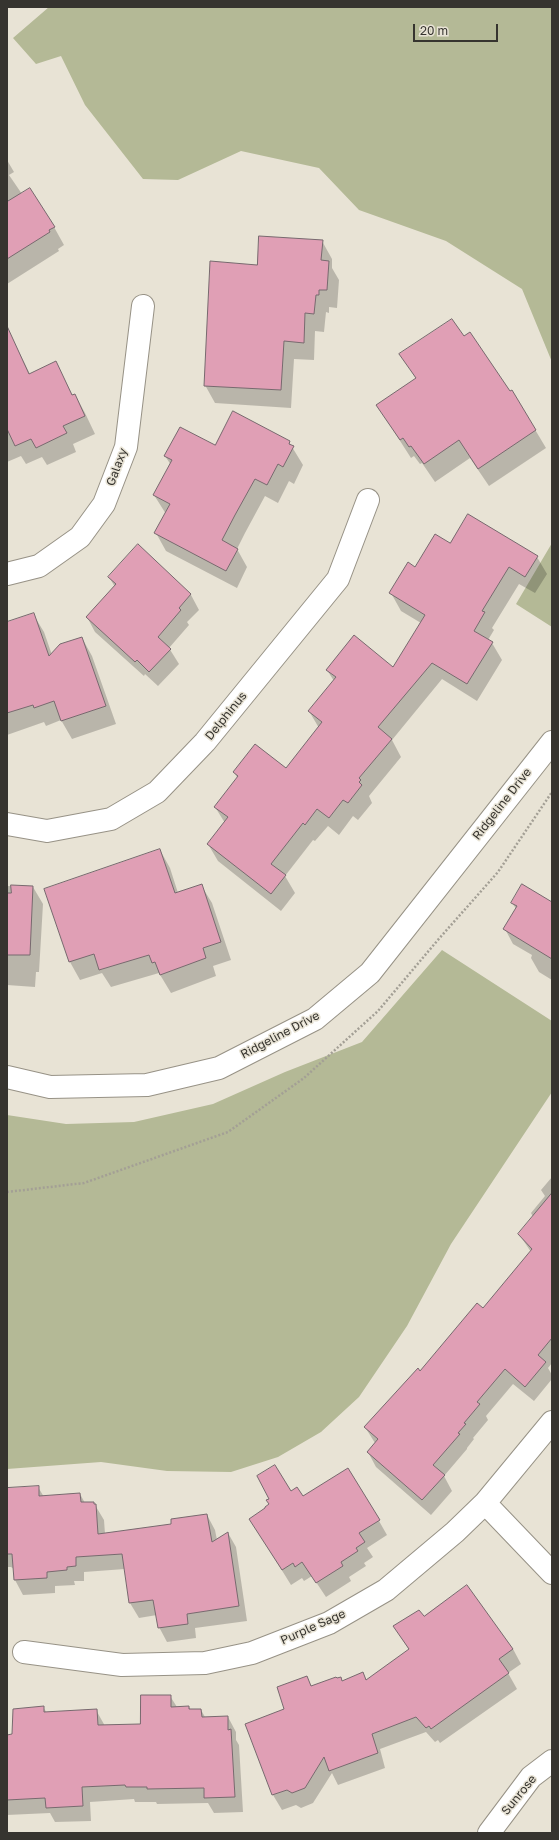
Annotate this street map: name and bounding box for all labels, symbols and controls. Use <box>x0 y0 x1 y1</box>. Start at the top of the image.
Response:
scale bar <box>415 16 500 42</box>
text: 20 m <box>420 23 448 38</box>
street label: Galaxy <box>104 446 130 488</box>
street label: Delphinus <box>202 689 250 743</box>
street label: Ridgeline Drive <box>469 765 535 843</box>
street label: Ridgeline Drive <box>238 1008 322 1062</box>
street label: Purple Sage <box>278 1606 348 1648</box>
street label: Sunrose <box>498 1772 540 1818</box>

